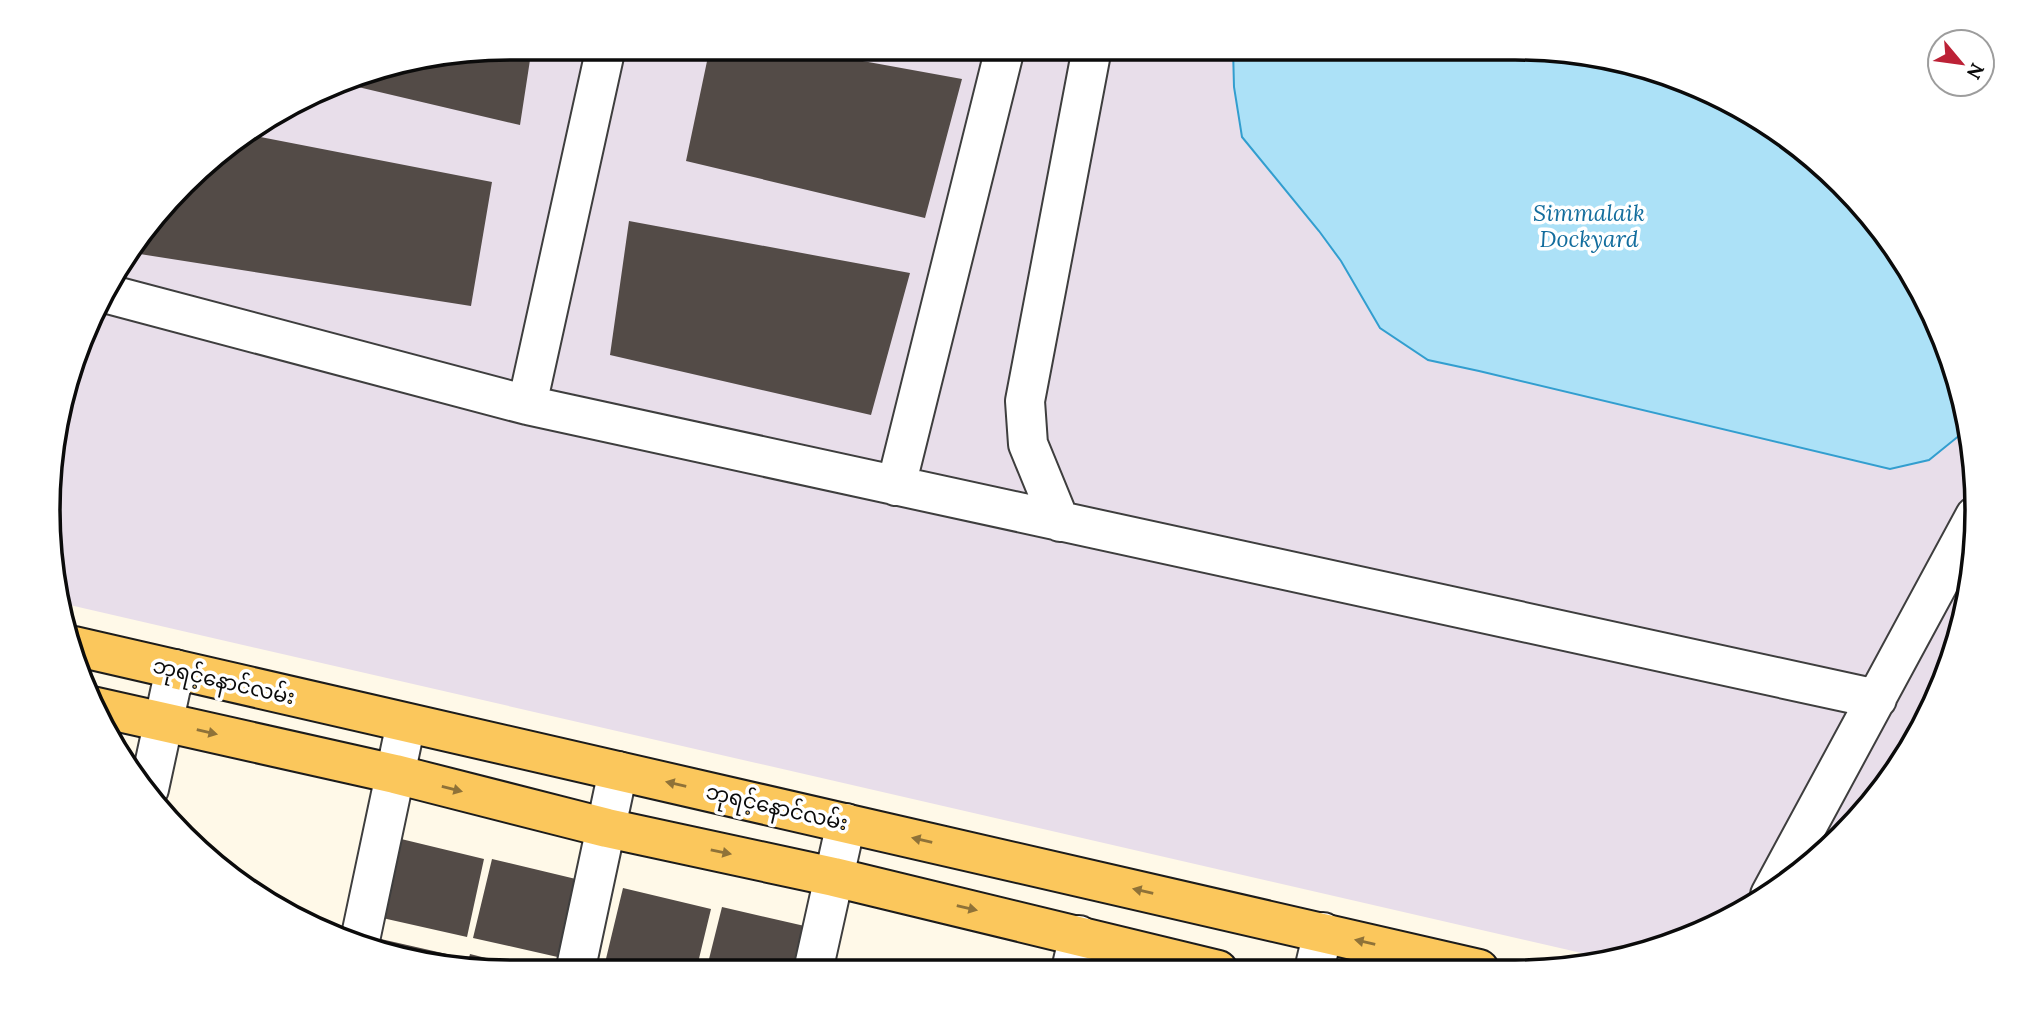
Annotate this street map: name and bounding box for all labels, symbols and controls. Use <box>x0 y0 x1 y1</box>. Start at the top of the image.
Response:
north arrow <box>1926 28 1996 98</box>
text: N <box>1962 59 1990 84</box>
water label: Simmalaik Dockyard <box>1533 198 1645 253</box>
street label: ဘုရင့်နောင်လမ်း <box>149 650 298 714</box>
one-way arrow <box>196 726 218 737</box>
street label: ဘုရင့်နောင်လမ်း <box>702 776 851 840</box>
one-way arrow <box>665 779 687 790</box>
one-way arrow <box>441 784 463 795</box>
one-way arrow <box>911 835 933 846</box>
one-way arrow <box>710 847 732 858</box>
one-way arrow <box>1132 885 1154 896</box>
one-way arrow <box>956 903 978 914</box>
one-way arrow <box>1354 936 1376 947</box>

